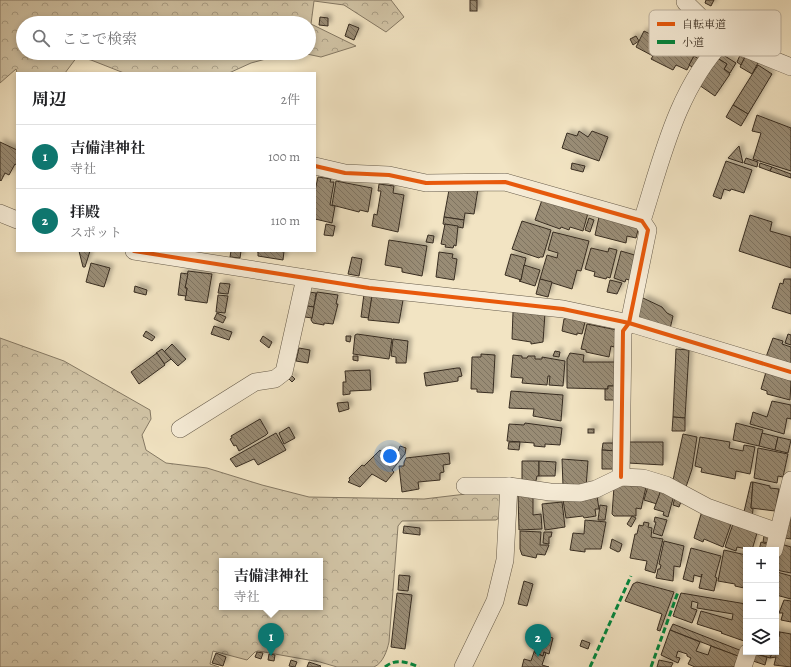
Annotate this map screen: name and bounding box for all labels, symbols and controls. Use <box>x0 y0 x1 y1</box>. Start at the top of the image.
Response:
legend <box>649 10 781 56</box>
search box <box>16 16 316 60</box>
text: 自転車道 <box>682 17 726 32</box>
icon: search <box>30 27 52 49</box>
text: ここで検索 <box>62 29 137 49</box>
text: 小道 <box>682 35 704 50</box>
text: 周辺 <box>32 88 66 111</box>
text: 2件 <box>281 91 300 108</box>
text: 吉備津神社 <box>70 138 145 158</box>
text: 1 <box>43 148 47 165</box>
text: 100 m <box>268 148 300 165</box>
text: 寺社 <box>70 160 96 177</box>
text: 拝殿 <box>70 202 100 222</box>
text: 2 <box>42 212 48 229</box>
text: 110 m <box>271 212 300 229</box>
text: スポット <box>70 224 122 241</box>
your location <box>380 446 400 466</box>
map controls <box>743 547 779 655</box>
button: + <box>743 547 779 583</box>
popup <box>219 558 323 610</box>
text: 吉備津神社 <box>233 566 309 586</box>
button: − <box>743 583 779 619</box>
text: 寺社 <box>233 588 260 605</box>
button: layers <box>743 619 779 655</box>
pin: 1 <box>258 623 284 656</box>
pin: 2 <box>525 624 551 657</box>

